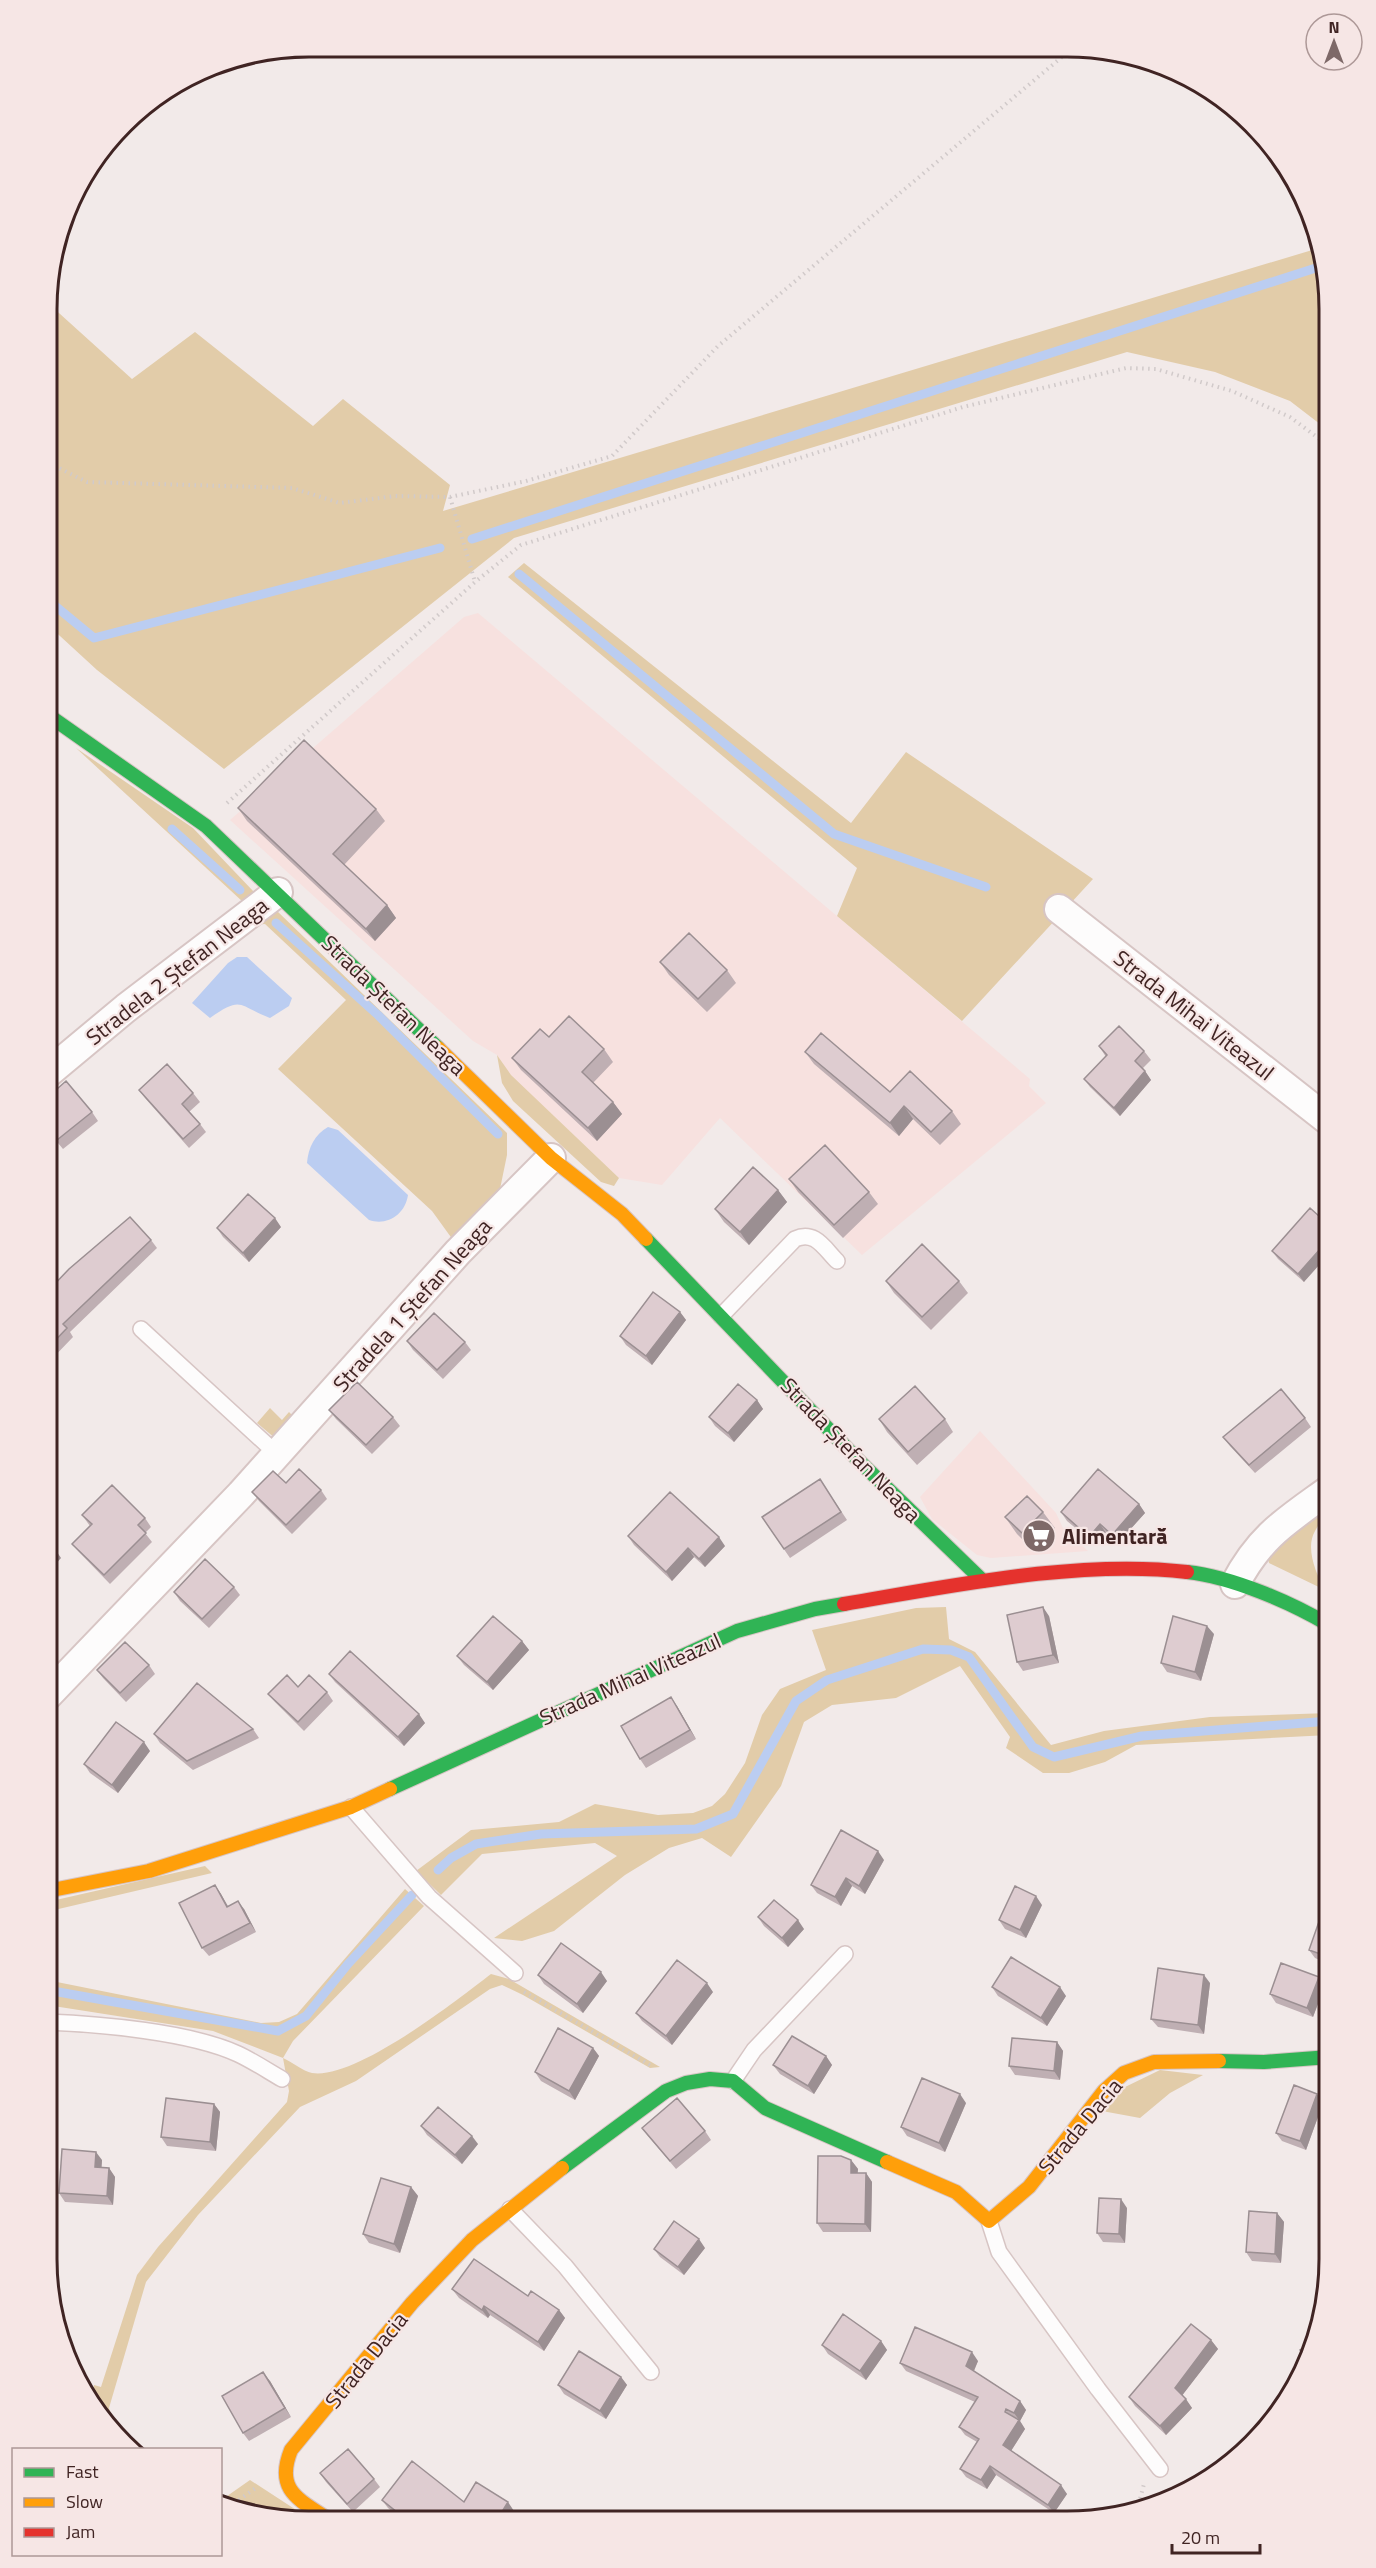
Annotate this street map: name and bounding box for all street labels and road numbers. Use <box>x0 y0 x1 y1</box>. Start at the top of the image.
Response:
street label: Stradela 2 Ștefan Neaga <box>78 889 276 1053</box>
street label: Strada Ștefan Neaga <box>314 927 474 1083</box>
street label: Strada Mihai Viteazul <box>1106 941 1282 1089</box>
street label: Stradela 1 Ștefan Neaga <box>325 1211 499 1399</box>
street label: Strada Ștefan Neaga <box>773 1370 929 1530</box>
street label: Strada Mihai Viteazul <box>534 1624 726 1734</box>
street label: Strada Dacia <box>1030 2071 1130 2181</box>
street label: Strada Dacia <box>316 2304 416 2416</box>

